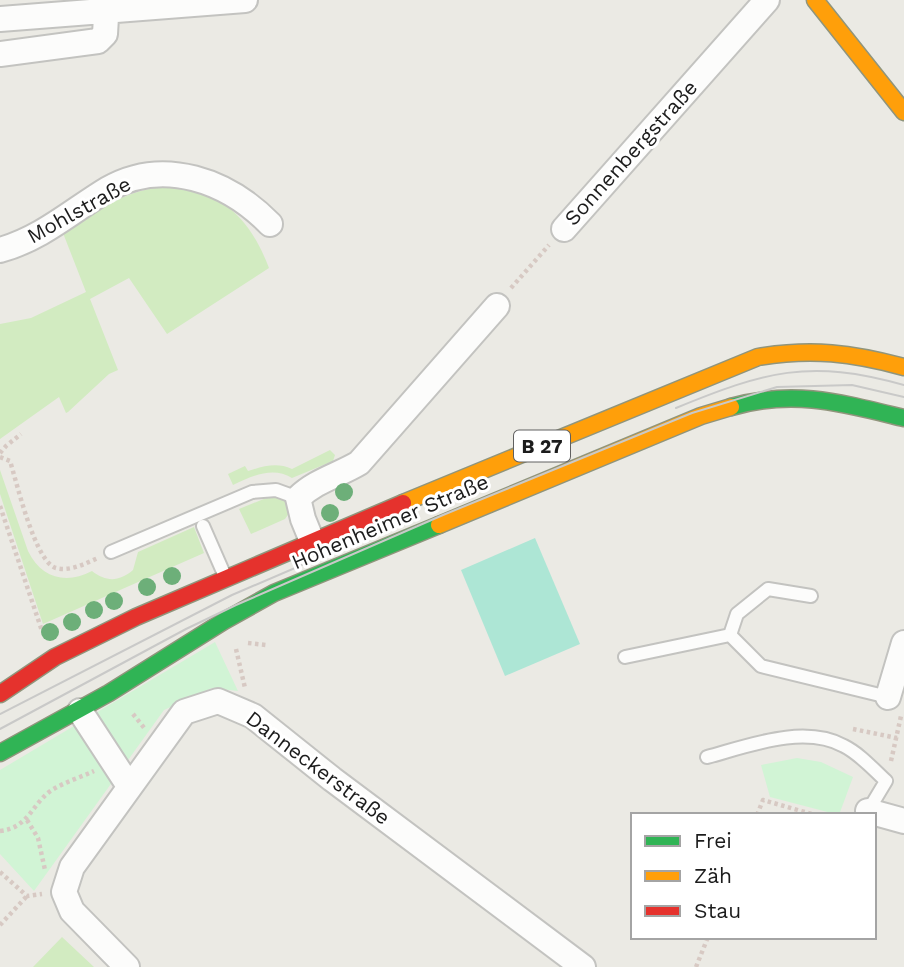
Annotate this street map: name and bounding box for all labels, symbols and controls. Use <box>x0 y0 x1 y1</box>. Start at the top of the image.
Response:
street label: Sonnenbergstraße <box>559 75 702 230</box>
street label: Mohlstraße <box>22 171 135 248</box>
road number: B 27 <box>514 430 570 462</box>
street label: Hohenheimer Straße <box>288 469 492 574</box>
street label: Danneckerstraße <box>241 705 395 830</box>
legend <box>631 813 876 939</box>
text: Frei <box>694 828 732 853</box>
text: Zäh <box>694 863 732 888</box>
text: Stau <box>694 898 741 923</box>

